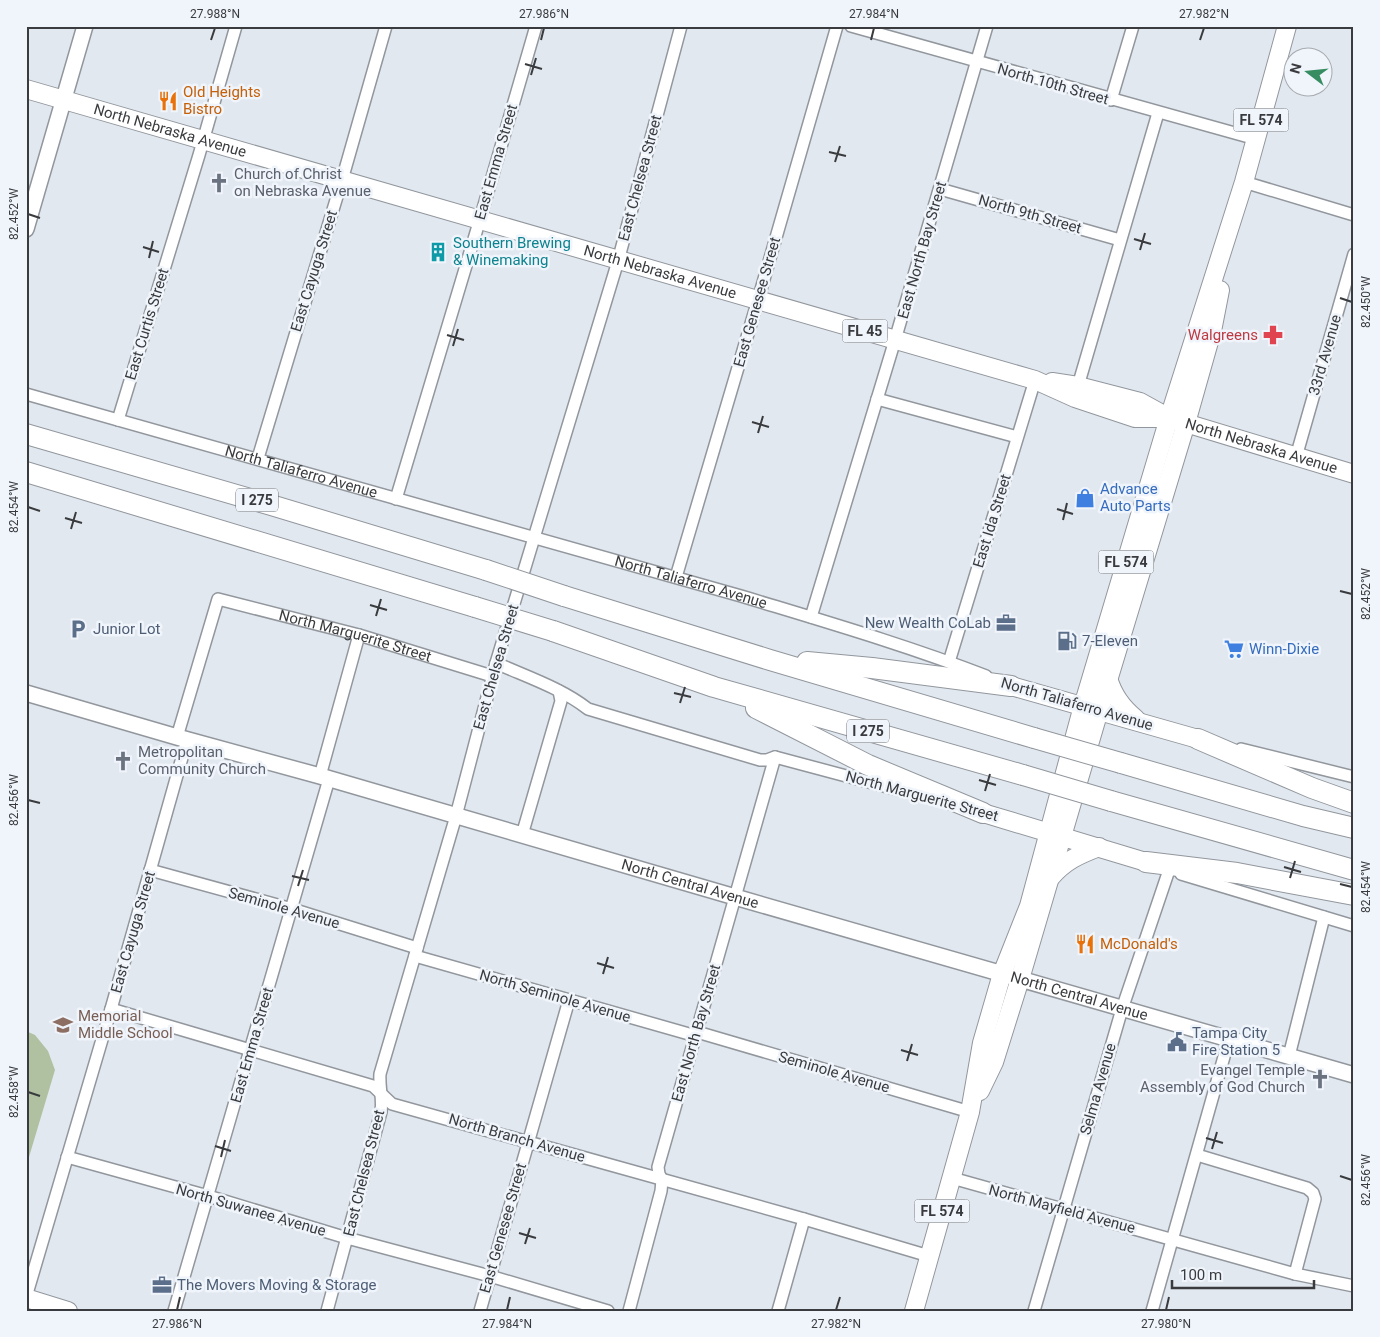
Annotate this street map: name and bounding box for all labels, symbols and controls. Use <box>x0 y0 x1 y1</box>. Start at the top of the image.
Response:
text: 27.988°N <box>190 7 240 21</box>
text: 27.986°N <box>519 7 569 21</box>
text: 27.984°N <box>849 7 899 21</box>
text: 27.982°N <box>1179 7 1229 21</box>
north arrow <box>1282 48 1332 98</box>
street label: North 10th Street <box>995 60 1111 109</box>
text: N <box>1286 61 1305 75</box>
place label: Old Heights Bistro <box>183 83 261 118</box>
restaurant icon: Old Heights Bistro <box>157 90 179 112</box>
street label: North Nebraska Avenue <box>92 100 249 161</box>
street label: East Emma Street <box>471 102 521 222</box>
road number: FL 574 <box>1234 108 1288 132</box>
street label: East Chelsea Street <box>615 113 666 243</box>
place label: Church of Christ on Nebraska Avenue <box>234 165 371 200</box>
church icon: Church of Christ on Nebraska Avenue <box>208 172 230 194</box>
street label: East North Bay Street <box>894 179 950 321</box>
text: 82.452°W <box>7 188 21 240</box>
street label: North 9th Street <box>976 191 1084 237</box>
street label: East Cayuga Street <box>287 208 341 334</box>
place label: Southern Brewing & Winemaking <box>453 234 571 269</box>
street label: East Genesee Street <box>730 235 784 369</box>
building icon: Southern Brewing & Winemaking <box>427 241 449 263</box>
street label: North Nebraska Avenue <box>582 241 739 302</box>
street label: East Curtis Street <box>121 266 173 382</box>
text: 82.450°W <box>1359 276 1373 328</box>
street label: 33rd Avenue <box>1305 313 1345 397</box>
road number: FL 45 <box>842 320 888 342</box>
pharmacy icon: Walgreens <box>1262 324 1284 346</box>
place label: Walgreens <box>1188 326 1258 344</box>
street label: North Nebraska Avenue <box>1183 414 1340 477</box>
street label: North Taliaferro Avenue <box>223 442 380 502</box>
street label: East Ida Street <box>969 472 1015 570</box>
place label: Advance Auto Parts <box>1100 480 1171 515</box>
text: 82.454°W <box>7 481 21 533</box>
shop icon: Advance Auto Parts <box>1074 487 1096 509</box>
road number: I 275 <box>236 488 278 512</box>
road number: FL 574 <box>1098 550 1154 574</box>
street label: North Taliaferro Avenue <box>613 552 769 612</box>
text: 82.452°W <box>1359 568 1373 620</box>
street label: East Chelsea Street <box>469 602 523 732</box>
street label: North Marguerite Street <box>277 606 434 666</box>
office icon: New Wealth CoLab <box>995 612 1017 634</box>
place label: New Wealth CoLab <box>865 614 991 632</box>
parking icon: Junior Lot <box>67 618 89 640</box>
place label: Junior Lot <box>93 620 160 638</box>
fuel station icon: 7-Eleven <box>1056 630 1078 652</box>
place label: 7-Eleven <box>1082 632 1138 650</box>
supermarket icon: Winn-Dixie <box>1223 638 1245 660</box>
place label: Winn-Dixie <box>1249 640 1319 658</box>
street label: North Taliaferro Avenue <box>999 674 1155 734</box>
road number: I 275 <box>847 719 889 742</box>
place label: Metropolitan Community Church <box>138 743 266 778</box>
church icon: Metropolitan Community Church <box>112 750 134 772</box>
street label: North Marguerite Street <box>844 767 1000 825</box>
text: 82.456°W <box>7 774 21 826</box>
street label: North Central Avenue <box>619 855 761 912</box>
text: 82.454°W <box>1359 861 1373 913</box>
street label: East Cayuga Street <box>107 869 159 995</box>
street label: Seminole Avenue <box>226 884 342 932</box>
restaurant icon: McDonald's <box>1074 933 1096 955</box>
place label: McDonald's <box>1100 935 1178 953</box>
street label: East North Bay Street <box>668 962 724 1104</box>
street label: North Seminole Avenue <box>477 966 633 1026</box>
street label: North Central Avenue <box>1009 968 1150 1024</box>
street label: East Emma Street <box>227 985 277 1105</box>
place label: Memorial Middle School <box>78 1007 173 1042</box>
school or university icon: Memorial Middle School <box>52 1014 74 1036</box>
place label: Tampa City Fire Station 5 <box>1192 1024 1280 1059</box>
public building icon: Tampa City Fire Station 5 <box>1166 1031 1188 1053</box>
street label: Selma Avenue <box>1076 1041 1120 1137</box>
street label: Seminole Avenue <box>776 1048 892 1096</box>
place label: Evangel Temple Assembly of God Church <box>1140 1061 1305 1096</box>
text: 82.458°W <box>7 1066 21 1118</box>
church icon: Evangel Temple Assembly of God Church <box>1309 1068 1331 1090</box>
street label: East Chelsea Street <box>340 1108 388 1238</box>
street label: North Branch Avenue <box>447 1110 587 1166</box>
text: 82.456°W <box>1359 1154 1373 1206</box>
street label: East Genesee Street <box>476 1161 530 1295</box>
street label: North Suwanee Avenue <box>174 1180 328 1240</box>
street label: North Mayfield Avenue <box>987 1181 1137 1237</box>
road number: FL 574 <box>914 1200 970 1222</box>
scale bar <box>1172 1257 1315 1289</box>
text: 100 m <box>1180 1266 1222 1284</box>
office icon: The Movers Moving & Storage <box>151 1274 173 1296</box>
place label: The Movers Moving & Storage <box>177 1276 377 1294</box>
text: 27.986°N <box>152 1317 202 1331</box>
text: 27.984°N <box>482 1317 532 1331</box>
text: 27.982°N <box>811 1317 861 1331</box>
text: 27.980°N <box>1141 1317 1191 1331</box>

